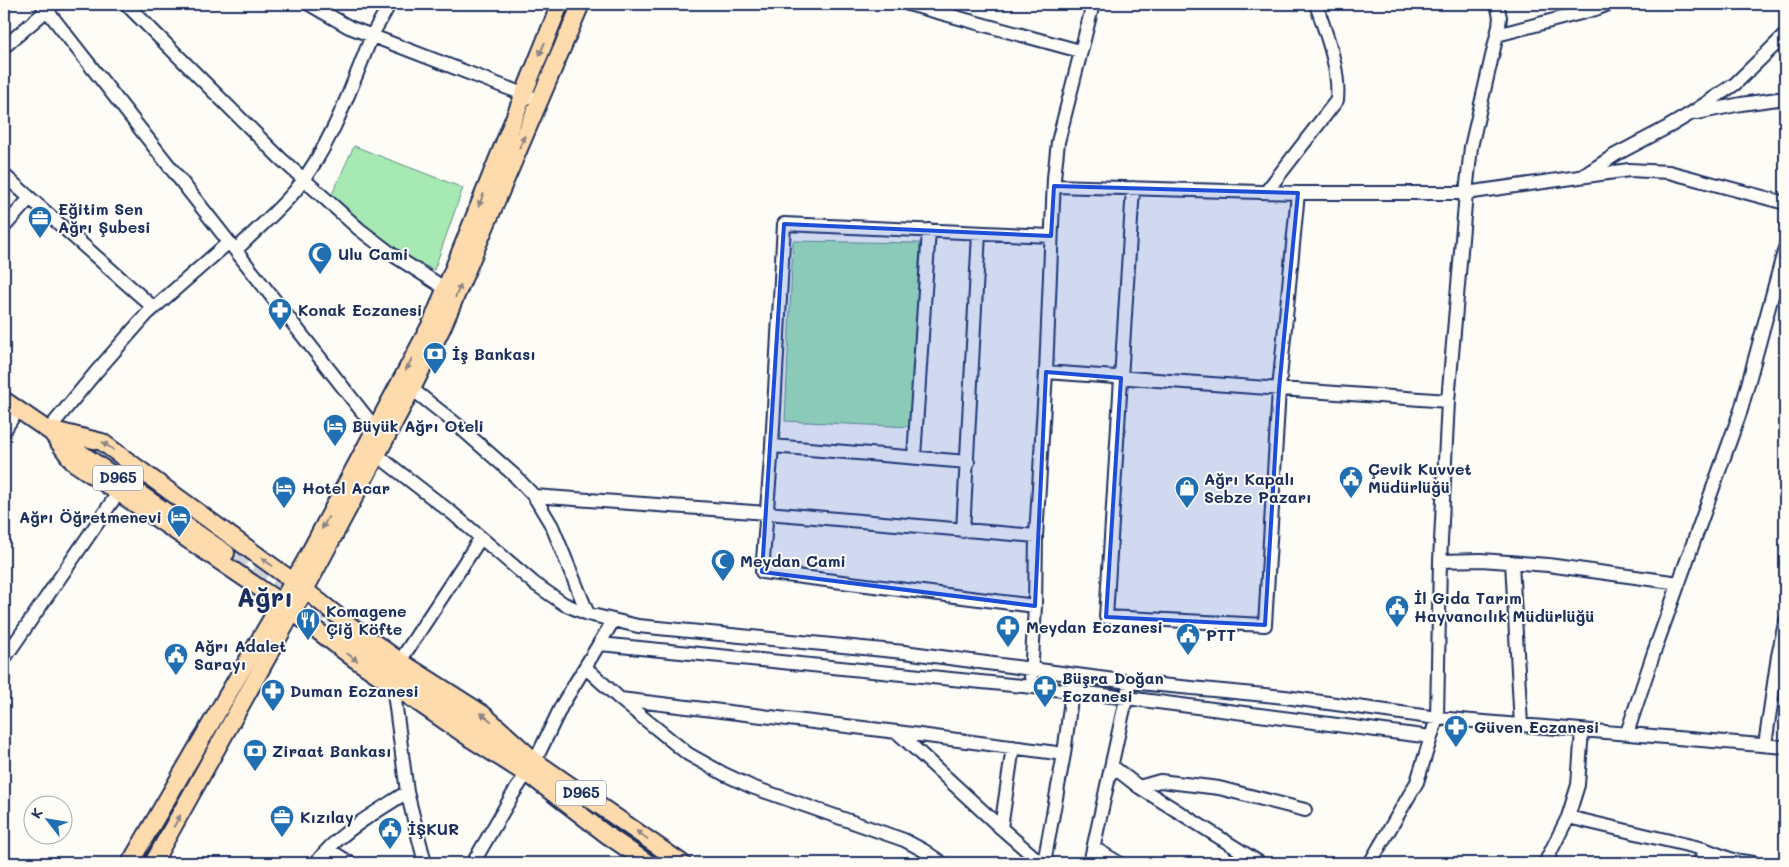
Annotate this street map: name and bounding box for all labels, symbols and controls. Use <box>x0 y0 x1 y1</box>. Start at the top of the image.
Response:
one-way arrow <box>538 42 546 57</box>
one-way arrow <box>519 135 527 149</box>
one-way arrow <box>477 193 485 207</box>
place label: Eğitim Sen Ağrı Şubesi <box>58 198 151 237</box>
office icon: Eğitim Sen Ağrı Şubesi <box>27 205 53 239</box>
mosque icon: Ulu Cami <box>307 241 333 275</box>
place label: Ulu Cami <box>338 243 408 264</box>
one-way arrow <box>454 284 462 298</box>
pharmacy icon: Konak Eczanesi <box>267 297 293 331</box>
place label: Konak Eczanesi <box>298 299 423 320</box>
bank icon: İş Bankası <box>422 341 448 375</box>
place label: İş Bankası <box>452 343 536 365</box>
one-way arrow <box>405 357 413 372</box>
hotel icon: Büyük Ağrı Oteli <box>322 413 348 447</box>
place label: Büyük Ağrı Oteli <box>352 415 484 436</box>
one-way arrow <box>101 442 114 451</box>
place label: Çevik Kuvvet Müdürlüğü <box>1368 458 1472 497</box>
public building icon: Çevik Kuvvet Müdürlüğü <box>1338 465 1364 499</box>
road number: D965 <box>93 466 143 490</box>
place label: Ağrı Kapalı Sebze Pazarı <box>1204 468 1312 507</box>
hotel icon: Hotel Acar <box>271 475 297 509</box>
shop icon: Ağrı Kapalı Sebze Pazarı <box>1174 475 1200 509</box>
place label: Hotel Acar <box>302 477 390 498</box>
hotel icon: Ağrı Öğretmenevi <box>166 504 192 538</box>
place label: Ağrı Öğretmenevi <box>19 506 162 527</box>
one-way arrow <box>320 517 329 530</box>
mosque icon: Meydan Cami <box>710 548 736 582</box>
place label: Meydan Cami <box>740 550 846 571</box>
one-way arrow <box>261 557 274 568</box>
district label: Ağrı <box>237 580 293 614</box>
place label: İl Gıda Tarım Hayvancılık Müdürlüğü <box>1414 587 1594 626</box>
public building icon: İl Gıda Tarım Hayvancılık Müdürlüğü <box>1384 594 1410 628</box>
place label: Komagene Çiğ Köfte <box>326 600 407 639</box>
restaurant icon: Komagene Çiğ Köfte <box>295 607 321 641</box>
pharmacy icon: Meydan Eczanesi <box>995 614 1021 648</box>
place label: Meydan Eczanesi <box>1026 616 1163 637</box>
public building icon: PTT <box>1175 622 1201 656</box>
place label: PTT <box>1206 624 1236 645</box>
place label: Ağrı Adalet Sarayı <box>194 635 286 674</box>
public building icon: Ağrı Adalet Sarayı <box>163 642 189 676</box>
one-way arrow <box>345 652 358 663</box>
place label: Büşra Doğan Eczanesi <box>1062 667 1164 706</box>
pharmacy icon: Büşra Doğan Eczanesi <box>1032 674 1058 708</box>
pharmacy icon: Duman Eczanesi <box>260 678 286 712</box>
place label: Duman Eczanesi <box>290 680 419 701</box>
one-way arrow <box>479 711 492 722</box>
pharmacy icon: Güven Eczanesi <box>1443 714 1469 748</box>
place label: Güven Eczanesi <box>1474 716 1600 737</box>
bank icon: Ziraat Bankası <box>242 738 268 772</box>
place label: Ziraat Bankası <box>272 740 392 761</box>
road number: D965 <box>556 780 606 806</box>
north arrow <box>22 794 72 844</box>
text: K <box>26 804 47 822</box>
office icon: Kızılay <box>269 804 295 838</box>
place label: Kızılay <box>300 806 354 827</box>
one-way arrow <box>172 814 181 827</box>
public building icon: İŞKUR <box>377 816 403 850</box>
place label: İŞKUR <box>408 818 459 839</box>
one-way arrow <box>635 830 649 840</box>

